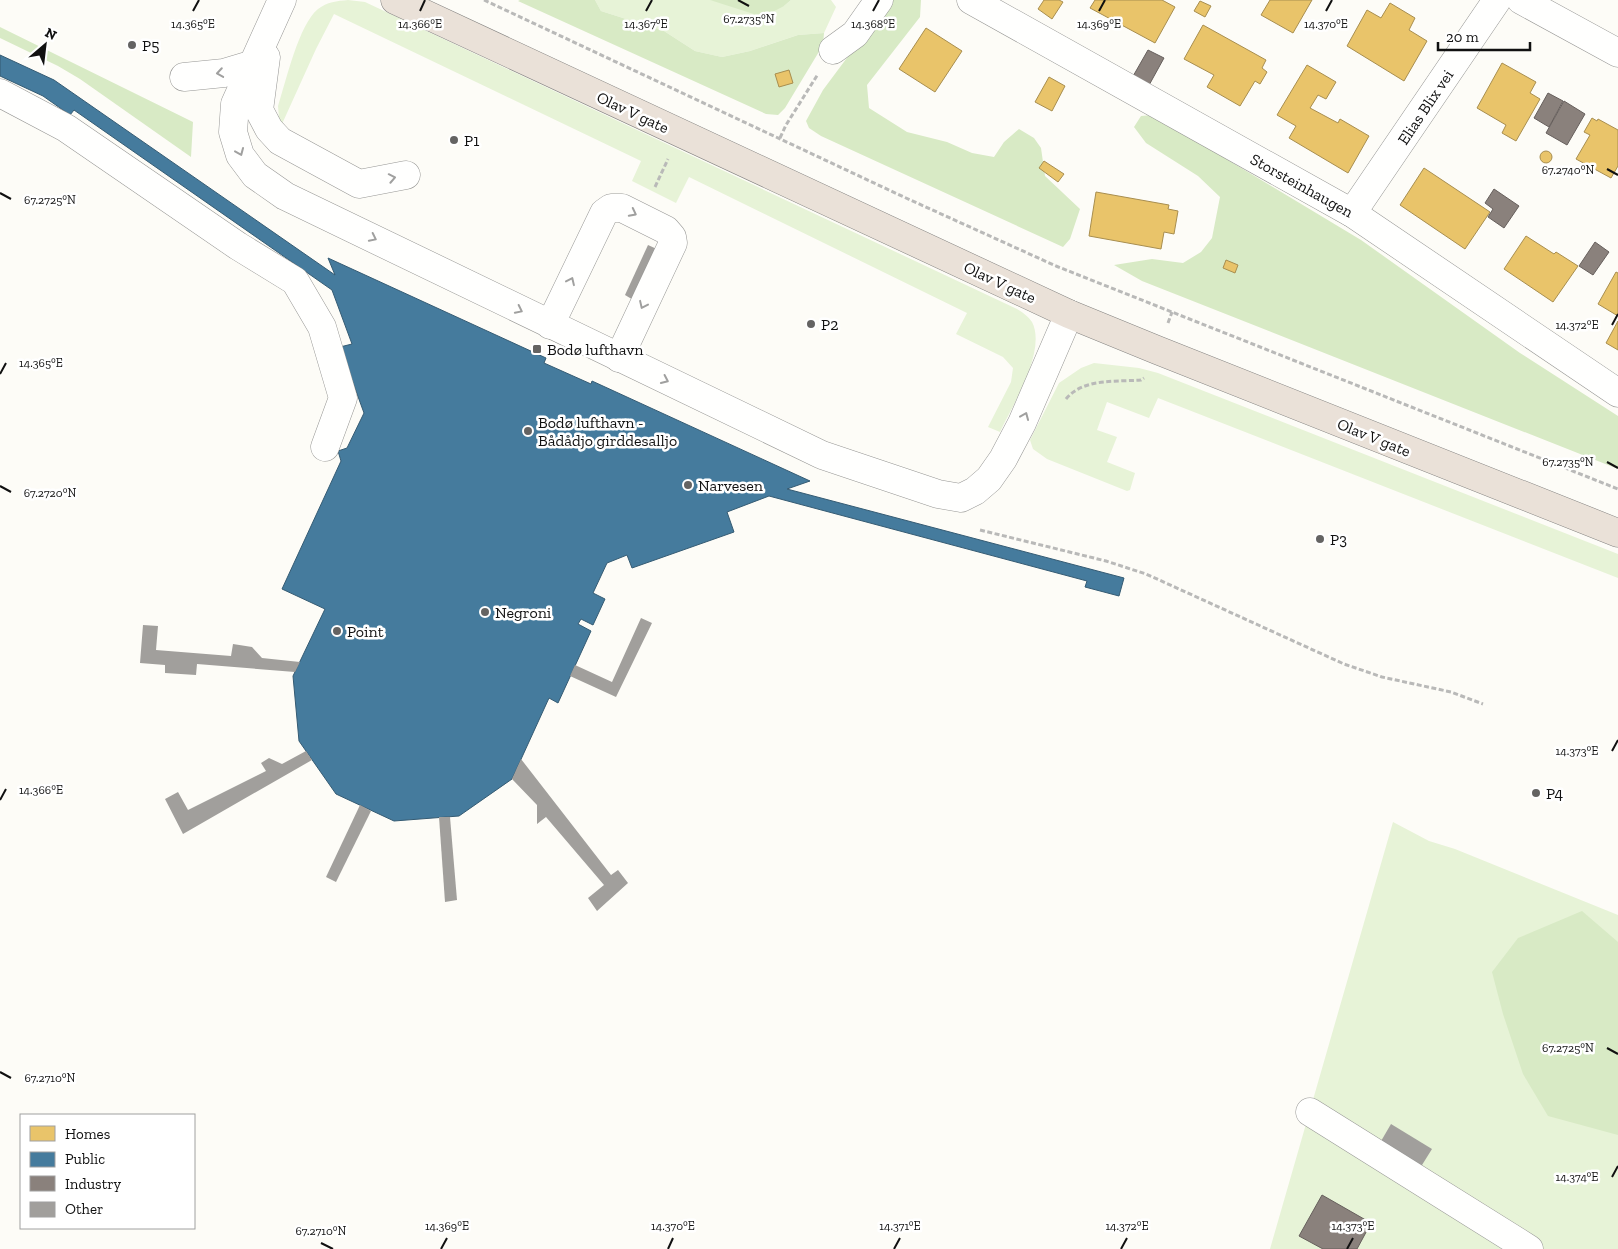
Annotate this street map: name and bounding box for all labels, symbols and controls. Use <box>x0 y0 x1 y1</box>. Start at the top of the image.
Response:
text: 67.2735°N <box>723 12 775 26</box>
text: 14.365°E <box>171 17 215 31</box>
text: 14.366°E <box>398 17 442 31</box>
text: 14.367°E <box>624 17 668 31</box>
text: 14.368°E <box>851 17 895 31</box>
text: 14.369°E <box>1077 17 1121 31</box>
text: 14.370°E <box>1304 17 1348 31</box>
north arrow <box>20 20 70 70</box>
scale bar <box>1438 20 1530 52</box>
text: N <box>42 24 60 44</box>
text: 20 m <box>1446 28 1479 46</box>
place label: P5 <box>142 36 159 55</box>
marker: P5 <box>126 39 138 51</box>
street label: Elias Blix vei <box>1393 66 1458 148</box>
one-way arrow <box>215 67 223 78</box>
street label: Olav V gate <box>594 87 672 137</box>
place label: P1 <box>464 131 479 150</box>
marker: P1 <box>448 134 460 146</box>
one-way arrow <box>233 146 243 155</box>
street label: Storsteinhaugen <box>1247 149 1357 222</box>
text: 67.2740°N <box>1542 163 1594 177</box>
one-way arrow <box>387 173 396 183</box>
text: 67.2725°N <box>24 193 76 207</box>
one-way arrow <box>628 207 637 217</box>
one-way arrow <box>368 232 377 243</box>
street label: Olav V gate <box>961 257 1039 307</box>
one-way arrow <box>565 277 575 286</box>
one-way arrow <box>639 300 650 309</box>
one-way arrow <box>514 303 523 314</box>
place label: P2 <box>821 315 838 334</box>
marker: P2 <box>805 318 817 330</box>
text: 14.372°E <box>1555 318 1599 332</box>
place label: Bodø lufthavn <box>547 340 644 359</box>
marker: Bodø lufthavn <box>531 343 543 355</box>
text: 14.365°E <box>19 356 63 370</box>
one-way arrow <box>660 374 669 384</box>
one-way arrow <box>1019 412 1030 421</box>
place label: Bodø lufthavn - Bådådjo girddesalljo <box>538 413 677 450</box>
street label: Olav V gate <box>1334 414 1413 461</box>
marker: Bodø lufthavn - Bådådjo girddesalljo <box>522 425 534 437</box>
text: 67.2735°N <box>1542 455 1594 469</box>
place label: Narvesen <box>698 476 764 495</box>
marker: Narvesen <box>682 479 694 491</box>
text: 67.2720°N <box>24 486 76 500</box>
place label: P3 <box>1330 530 1347 549</box>
marker: P3 <box>1314 533 1326 545</box>
place label: Negroni <box>495 603 552 622</box>
marker: Negroni <box>479 606 491 618</box>
place label: Point <box>347 622 384 641</box>
marker: Point <box>331 625 343 637</box>
text: 14.373°E <box>1556 744 1598 758</box>
text: 14.366°E <box>19 783 63 797</box>
place label: P4 <box>1546 784 1564 803</box>
marker: P4 <box>1530 787 1542 799</box>
text: 67.2725°N <box>1542 1041 1594 1055</box>
text: 67.2710°N <box>25 1071 76 1085</box>
legend <box>20 1114 195 1229</box>
text: Homes <box>65 1125 110 1143</box>
text: Public <box>65 1150 105 1168</box>
text: 14.374°E <box>1556 1170 1598 1184</box>
text: Industry <box>65 1175 122 1193</box>
text: Other <box>65 1200 103 1218</box>
text: 14.369°E <box>425 1219 469 1233</box>
text: 14.370°E <box>651 1219 695 1233</box>
text: 14.371°E <box>879 1219 921 1233</box>
text: 14.372°E <box>1105 1219 1149 1233</box>
text: 14.373°E <box>1332 1219 1374 1233</box>
text: 67.2710°N <box>296 1224 347 1238</box>

